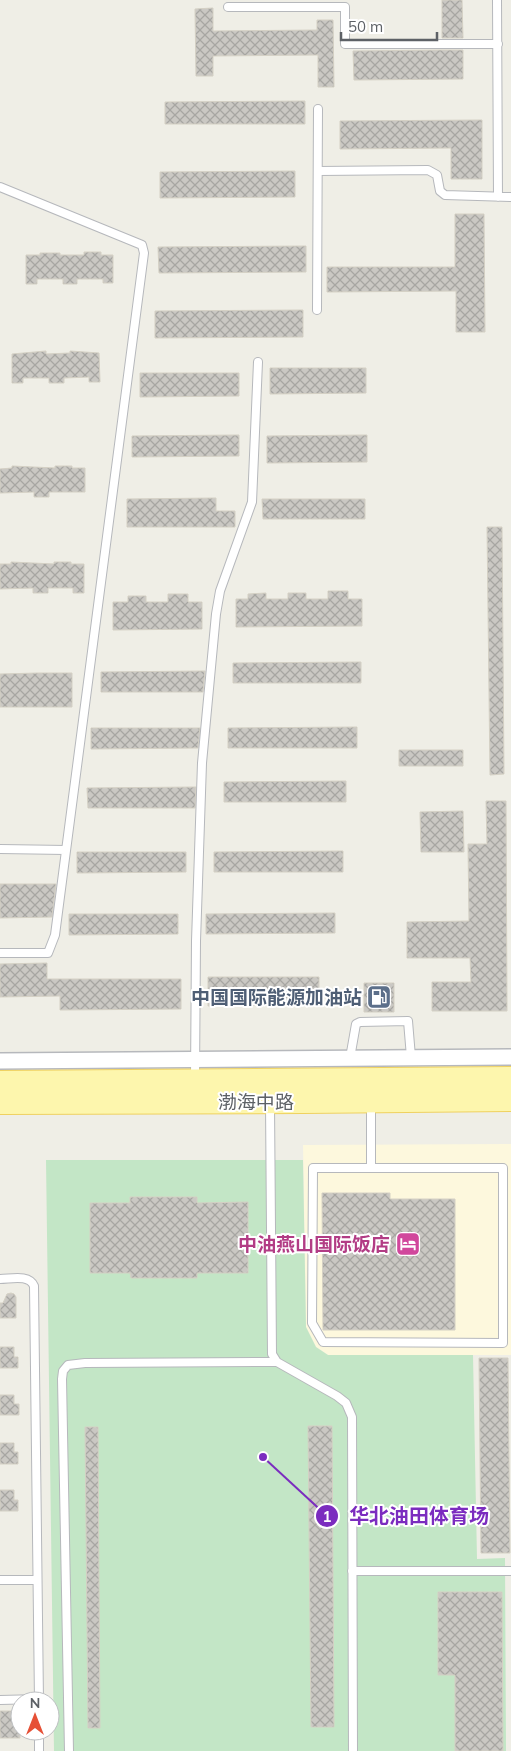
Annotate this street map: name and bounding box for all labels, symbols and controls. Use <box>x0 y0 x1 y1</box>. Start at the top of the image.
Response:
scale bar <box>341 10 437 42</box>
text: 50 m <box>348 17 383 36</box>
fuel station icon: 中国国际能源加油站 <box>366 984 392 1010</box>
place label: 中国国际能源加油站 <box>191 985 362 1009</box>
street label: 渤海中路 <box>218 1090 294 1114</box>
hotel icon: 中油燕山国际饭店 <box>395 1231 421 1257</box>
place label: 中油燕山国际饭店 <box>238 1232 390 1256</box>
callout: 华北油田体育场 <box>314 1499 499 1534</box>
text: 华北油田体育场 <box>349 1503 489 1528</box>
text: 1 <box>322 1507 332 1526</box>
north arrow <box>10 1691 60 1741</box>
text: N <box>30 1694 40 1712</box>

